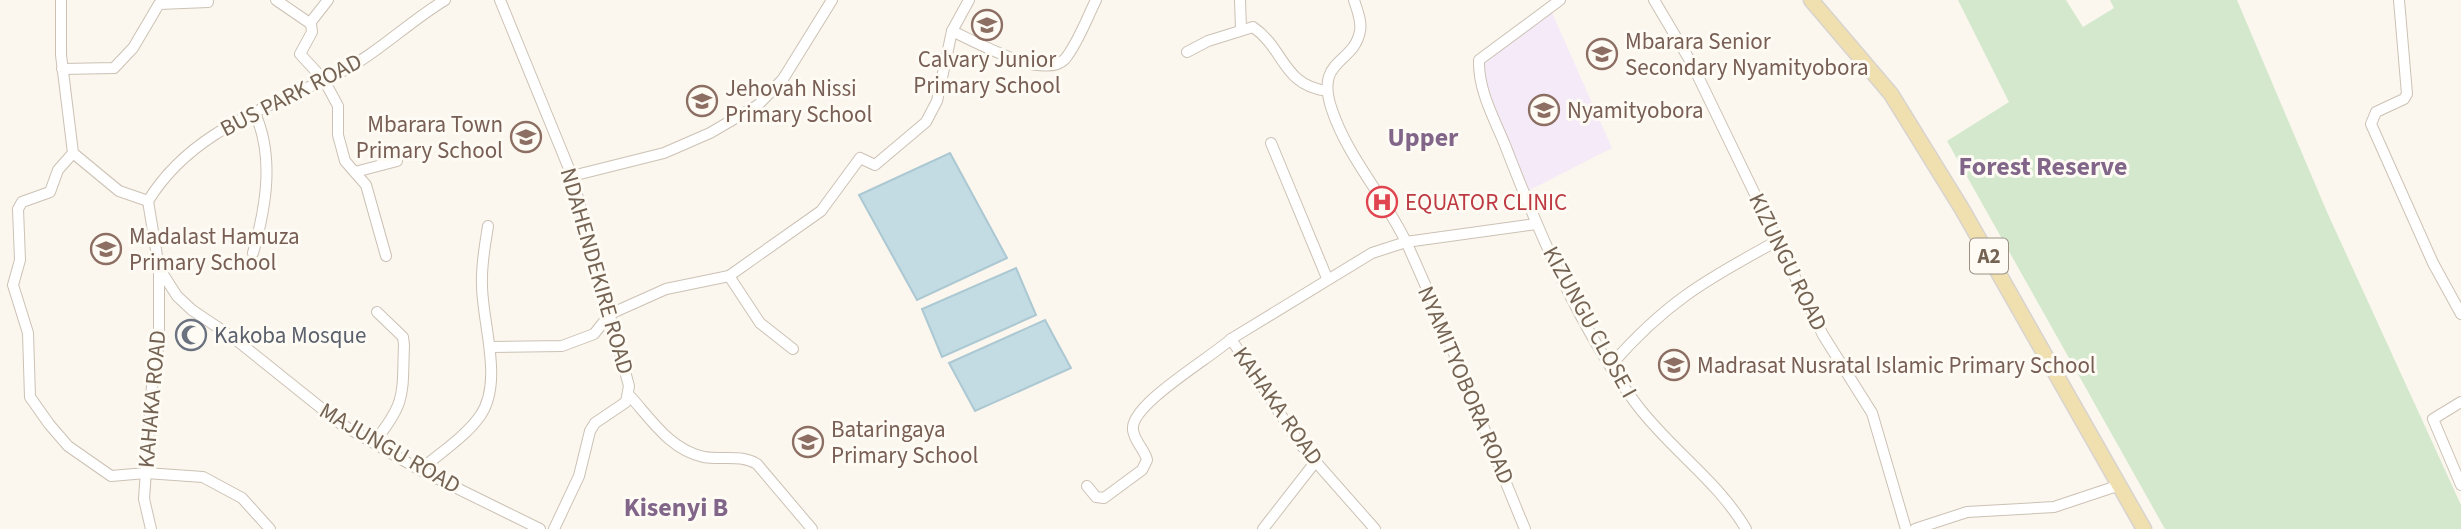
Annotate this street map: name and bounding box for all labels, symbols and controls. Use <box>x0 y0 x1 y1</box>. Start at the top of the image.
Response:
school or university icon: Calvary Junior Primary School <box>970 8 1004 42</box>
place label: Mbarara Senior Secondary Nyamityobora <box>1625 25 1869 84</box>
school or university icon: Mbarara Senior Secondary Nyamityobora <box>1585 37 1619 71</box>
place label: Calvary Junior Primary School <box>913 43 1061 102</box>
street label: BUS PARK ROAD <box>214 45 368 145</box>
place label: Jehovah Nissi Primary School <box>725 72 872 131</box>
school or university icon: Jehovah Nissi Primary School <box>685 84 719 118</box>
school or university icon: Nyamityobora <box>1527 93 1561 127</box>
place label: Nyamityobora <box>1567 94 1704 127</box>
place label: Mbarara Town Primary School <box>356 108 503 167</box>
district label: Upper <box>1388 119 1459 156</box>
school or university icon: Mbarara Town Primary School <box>509 120 543 154</box>
district label: Forest Reserve <box>1959 148 2127 185</box>
street label: NDAHENDEKIRE ROAD <box>552 164 642 378</box>
hospital icon: EQUATOR CLINIC <box>1365 185 1399 219</box>
place label: EQUATOR CLINIC <box>1405 186 1567 219</box>
street label: KIZUNGU ROAD <box>1740 188 1836 336</box>
place label: Madalast Hamuza Primary School <box>129 220 300 279</box>
school or university icon: Madalast Hamuza Primary School <box>89 232 123 266</box>
road number: A2 <box>1970 238 2008 274</box>
street label: KIZUNGU CLOSE I <box>1535 240 1645 404</box>
street label: NYAMITYOBORA ROAD <box>1409 281 1523 489</box>
mosque icon: Kakoba Mosque <box>174 318 208 352</box>
place label: Kakoba Mosque <box>214 319 366 352</box>
street label: KAHAKA ROAD <box>130 329 174 469</box>
street label: KAHAKA ROAD <box>1225 340 1331 472</box>
school or university icon: Madrasat Nusratal Islamic Primary School <box>1657 348 1691 382</box>
place label: Madrasat Nusratal Islamic Primary School <box>1697 349 2096 382</box>
street label: MAJUNGU ROAD <box>313 394 467 502</box>
place label: Bataringaya Primary School <box>831 413 978 472</box>
school or university icon: Bataringaya Primary School <box>791 425 825 459</box>
district label: Kisenyi B <box>624 489 728 526</box>

